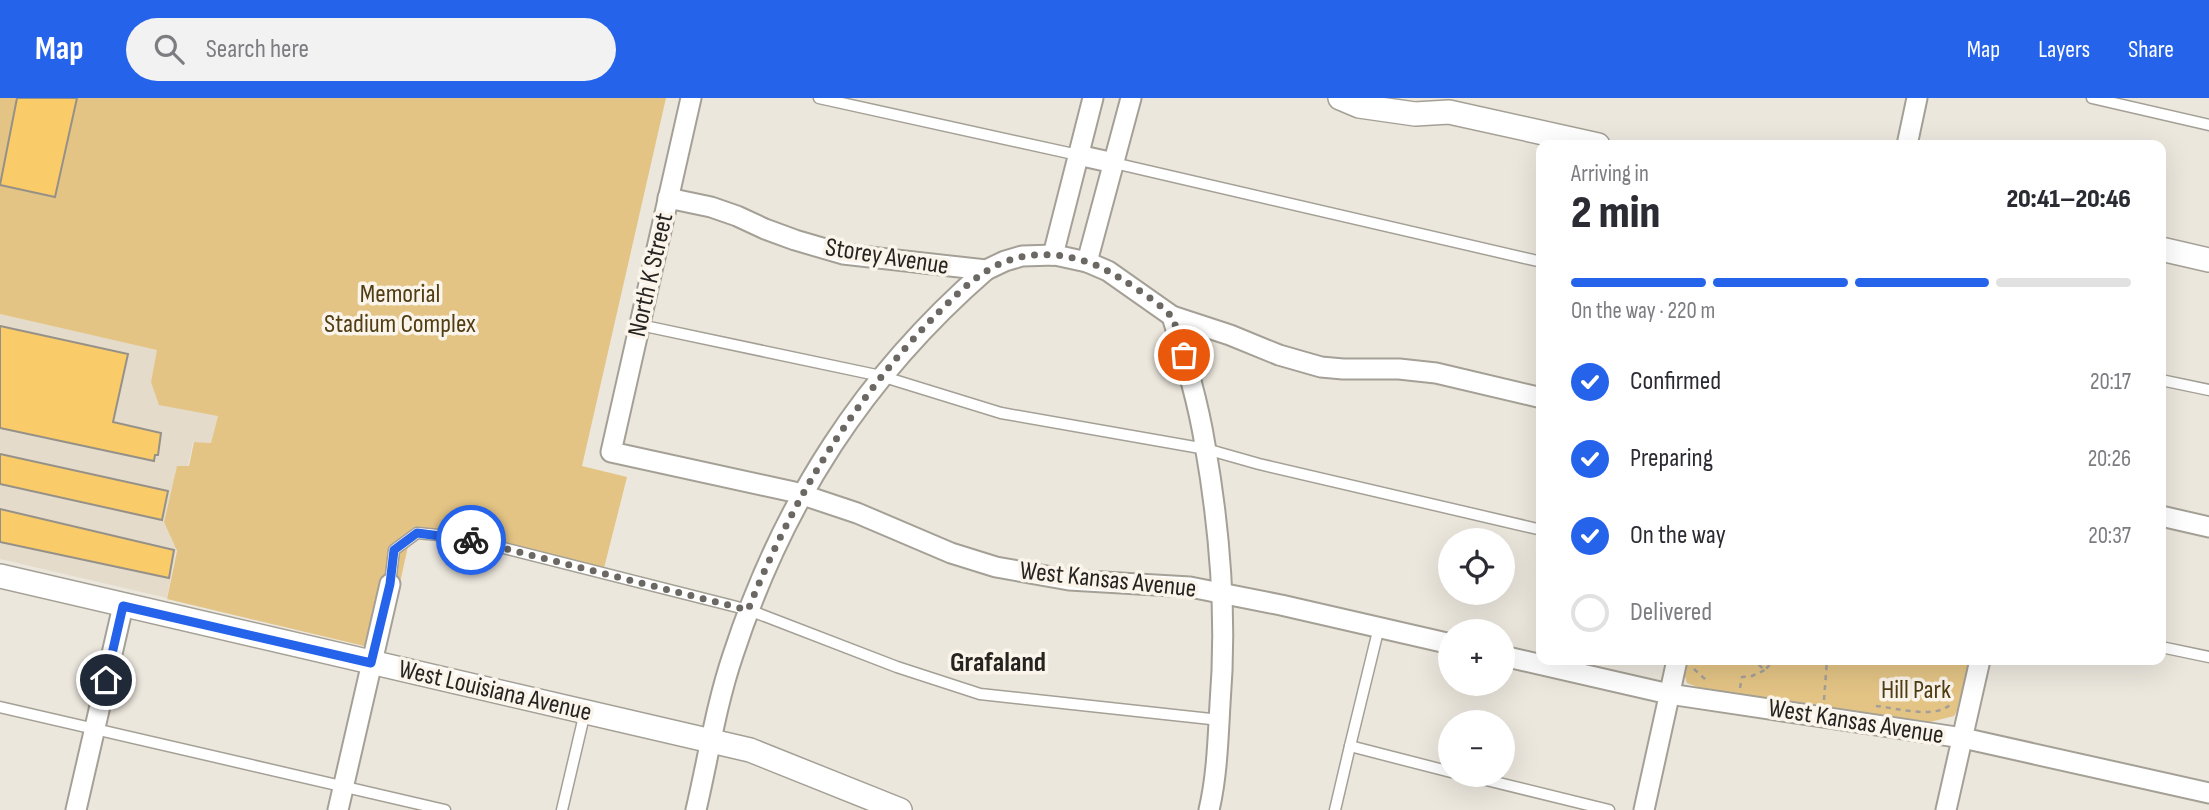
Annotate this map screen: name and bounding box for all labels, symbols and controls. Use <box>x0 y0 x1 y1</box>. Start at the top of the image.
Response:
search box <box>126 18 616 81</box>
text: Map <box>35 29 84 69</box>
icon: search <box>150 30 188 68</box>
text: Search here <box>206 34 309 65</box>
text: Map <box>1967 35 2000 64</box>
text: Layers <box>2038 35 2090 64</box>
text: Share <box>2128 35 2174 64</box>
text: Arriving in <box>1571 160 1649 188</box>
text: 20:41–20:46 <box>2006 184 2131 215</box>
text: 2 min <box>1571 186 1660 241</box>
street label: North K Street <box>622 210 680 340</box>
street label: Storey Avenue <box>823 232 951 282</box>
park label: Memorial Stadium Complex <box>324 279 476 340</box>
text: On the way · 220 m <box>1571 297 1715 325</box>
pin <box>1154 325 1214 385</box>
icon: bag <box>1165 336 1203 374</box>
icon: check <box>1571 363 1609 401</box>
text: Confirmed <box>1630 366 1721 397</box>
text: 20:17 <box>2090 368 2131 396</box>
icon: check <box>1571 440 1609 478</box>
text: Preparing <box>1630 443 1713 474</box>
text: 20:26 <box>2088 445 2131 473</box>
courier <box>436 505 506 575</box>
icon: check <box>1571 517 1609 555</box>
text: On the way <box>1630 520 1726 551</box>
icon: bike <box>452 521 490 559</box>
text: 20:37 <box>2088 522 2131 550</box>
map controls <box>1438 528 1515 787</box>
button: locate <box>1438 528 1515 605</box>
street label: West Kansas Avenue <box>1018 555 1198 605</box>
text: Delivered <box>1630 597 1712 628</box>
button: + <box>1438 619 1515 696</box>
district label: Grafaland <box>950 646 1046 679</box>
pin <box>76 650 136 710</box>
street label: West Louisiana Avenue <box>395 654 595 728</box>
icon: home <box>87 661 125 699</box>
park label: Hill Park <box>1881 675 1951 706</box>
street label: West Kansas Avenue <box>1766 693 1946 751</box>
button: − <box>1438 710 1515 787</box>

